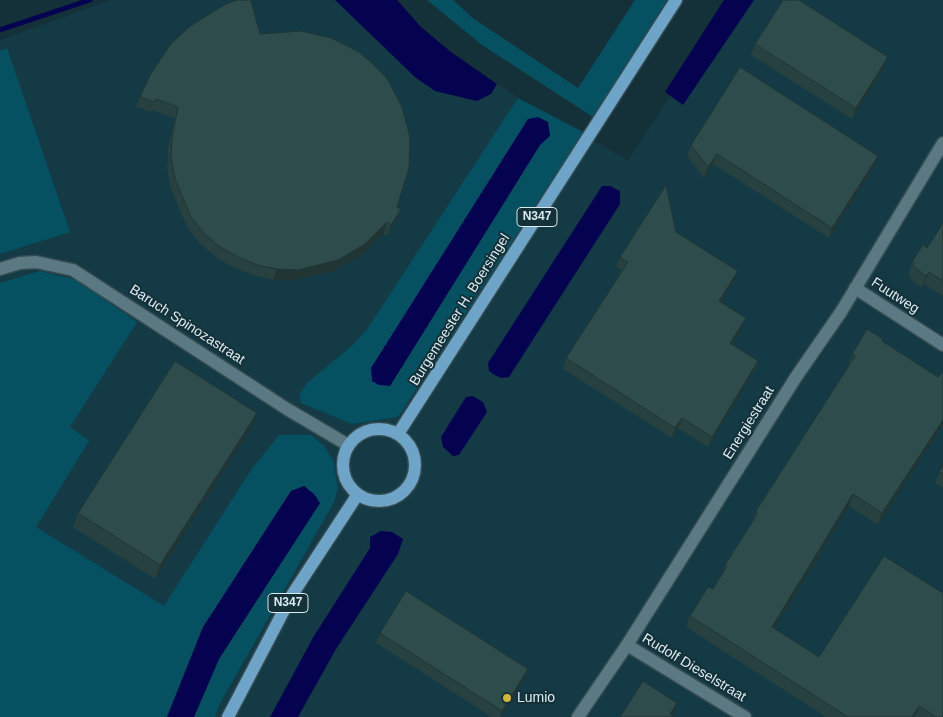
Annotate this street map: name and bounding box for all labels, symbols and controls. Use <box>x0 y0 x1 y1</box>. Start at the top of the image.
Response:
road number: N347 <box>517 208 557 226</box>
street label: Burgemeester H. Boersingel <box>406 231 514 389</box>
street label: Fuutweg <box>868 274 922 318</box>
street label: Baruch Spinozastraat <box>126 282 248 368</box>
street label: Energiestraat <box>720 383 778 463</box>
road number: N347 <box>268 594 308 612</box>
street label: Rudolf Dieselstraat <box>639 630 749 706</box>
place label: Lumio <box>517 690 555 706</box>
marker: Lumio <box>501 692 513 704</box>

